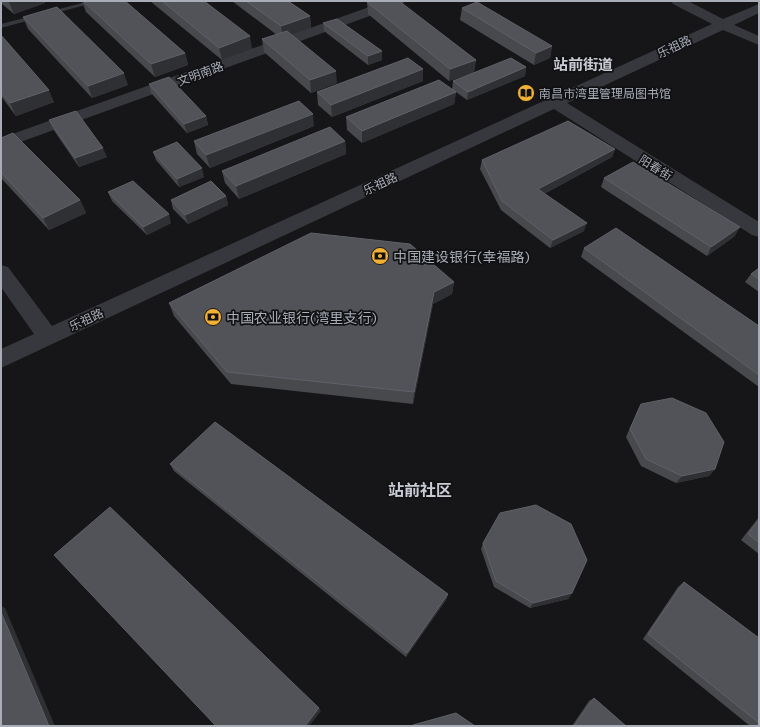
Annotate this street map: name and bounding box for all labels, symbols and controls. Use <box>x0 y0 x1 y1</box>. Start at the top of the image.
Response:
street label: 乐祖路 <box>655 32 693 60</box>
district label: 站前街道 <box>553 55 613 73</box>
street label: 文明南路 <box>175 58 225 88</box>
library icon: 南昌市湾里管理局图书馆 <box>516 83 536 103</box>
place label: 南昌市湾里管理局图书馆 <box>539 86 671 100</box>
street label: 阳春街 <box>637 152 675 182</box>
street label: 乐祖路 <box>361 169 399 197</box>
bank icon: 中国建设银行(幸福路) <box>370 246 390 266</box>
place label: 中国建设银行(幸福路) <box>393 248 530 265</box>
street label: 乐祖路 <box>67 305 105 333</box>
bank icon: 中国农业银行(湾里支行) <box>203 307 223 327</box>
place label: 中国农业银行(湾里支行) <box>226 309 377 326</box>
district label: 站前社区 <box>388 480 452 499</box>

